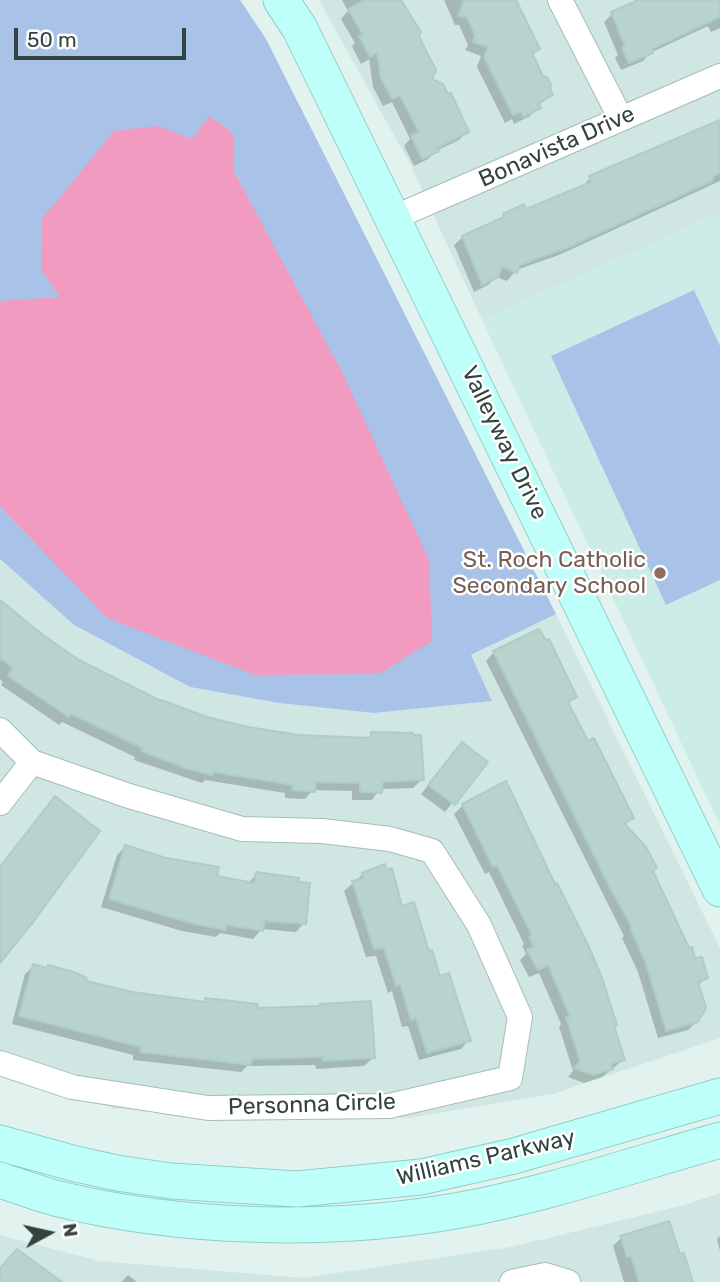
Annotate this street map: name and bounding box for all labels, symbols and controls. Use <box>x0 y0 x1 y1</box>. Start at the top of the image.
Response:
scale bar <box>18 14 189 58</box>
text: 50 m <box>27 27 77 52</box>
street label: Bonavista Drive <box>475 100 639 194</box>
street label: Valleyway Drive <box>455 362 553 524</box>
place label: St. Roch Catholic Secondary School <box>453 546 646 600</box>
marker: St. Roch Catholic Secondary School <box>652 565 668 581</box>
street label: Personna Circle <box>228 1088 396 1122</box>
street label: Williams Parkway <box>394 1124 578 1192</box>
north arrow <box>14 1198 84 1268</box>
text: N <box>58 1222 83 1238</box>

